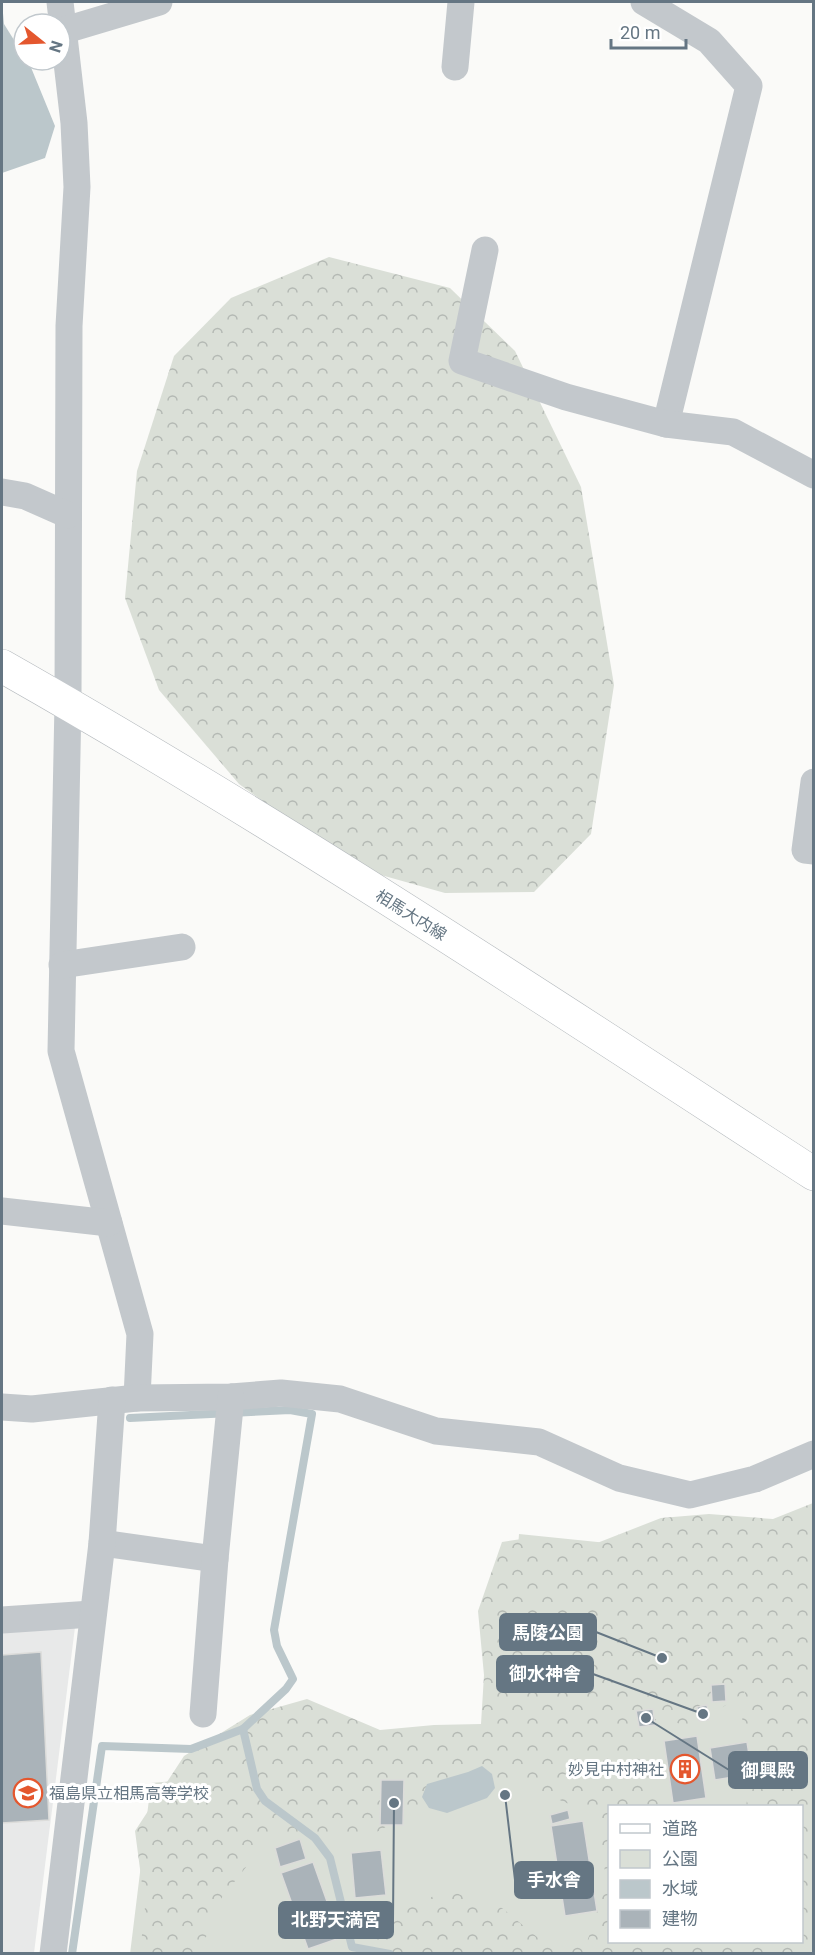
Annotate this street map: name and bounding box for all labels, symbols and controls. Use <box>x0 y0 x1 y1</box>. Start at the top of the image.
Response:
north arrow <box>12 12 72 72</box>
scale bar <box>611 12 686 50</box>
text: 20 m <box>620 22 660 43</box>
text: N <box>45 38 67 55</box>
street label: 相馬大内線 <box>372 886 450 944</box>
callout: 馬陵公園 <box>500 1614 596 1650</box>
text: 馬陵公園 <box>512 1622 584 1643</box>
callout: 御水神舎 <box>497 1656 593 1692</box>
text: 御水神舎 <box>508 1663 581 1684</box>
callout: 御興殿 <box>729 1752 807 1788</box>
building icon: 妙見中村神社 <box>669 1753 701 1785</box>
place label: 妙見中村神社 <box>568 1760 664 1779</box>
text: 御興殿 <box>740 1760 795 1781</box>
school or university icon: 福島県立相馬高等学校 <box>12 1777 44 1809</box>
place label: 福島県立相馬高等学校 <box>49 1784 209 1803</box>
legend <box>608 1805 803 1943</box>
text: 道路 <box>662 1818 698 1839</box>
text: 公園 <box>662 1848 698 1869</box>
callout: 手水舎 <box>515 1862 593 1898</box>
text: 手水舎 <box>527 1869 581 1890</box>
text: 水域 <box>662 1878 698 1899</box>
callout: 北野天満宮 <box>279 1902 393 1938</box>
text: 建物 <box>662 1908 698 1929</box>
text: 北野天満宮 <box>291 1909 381 1930</box>

